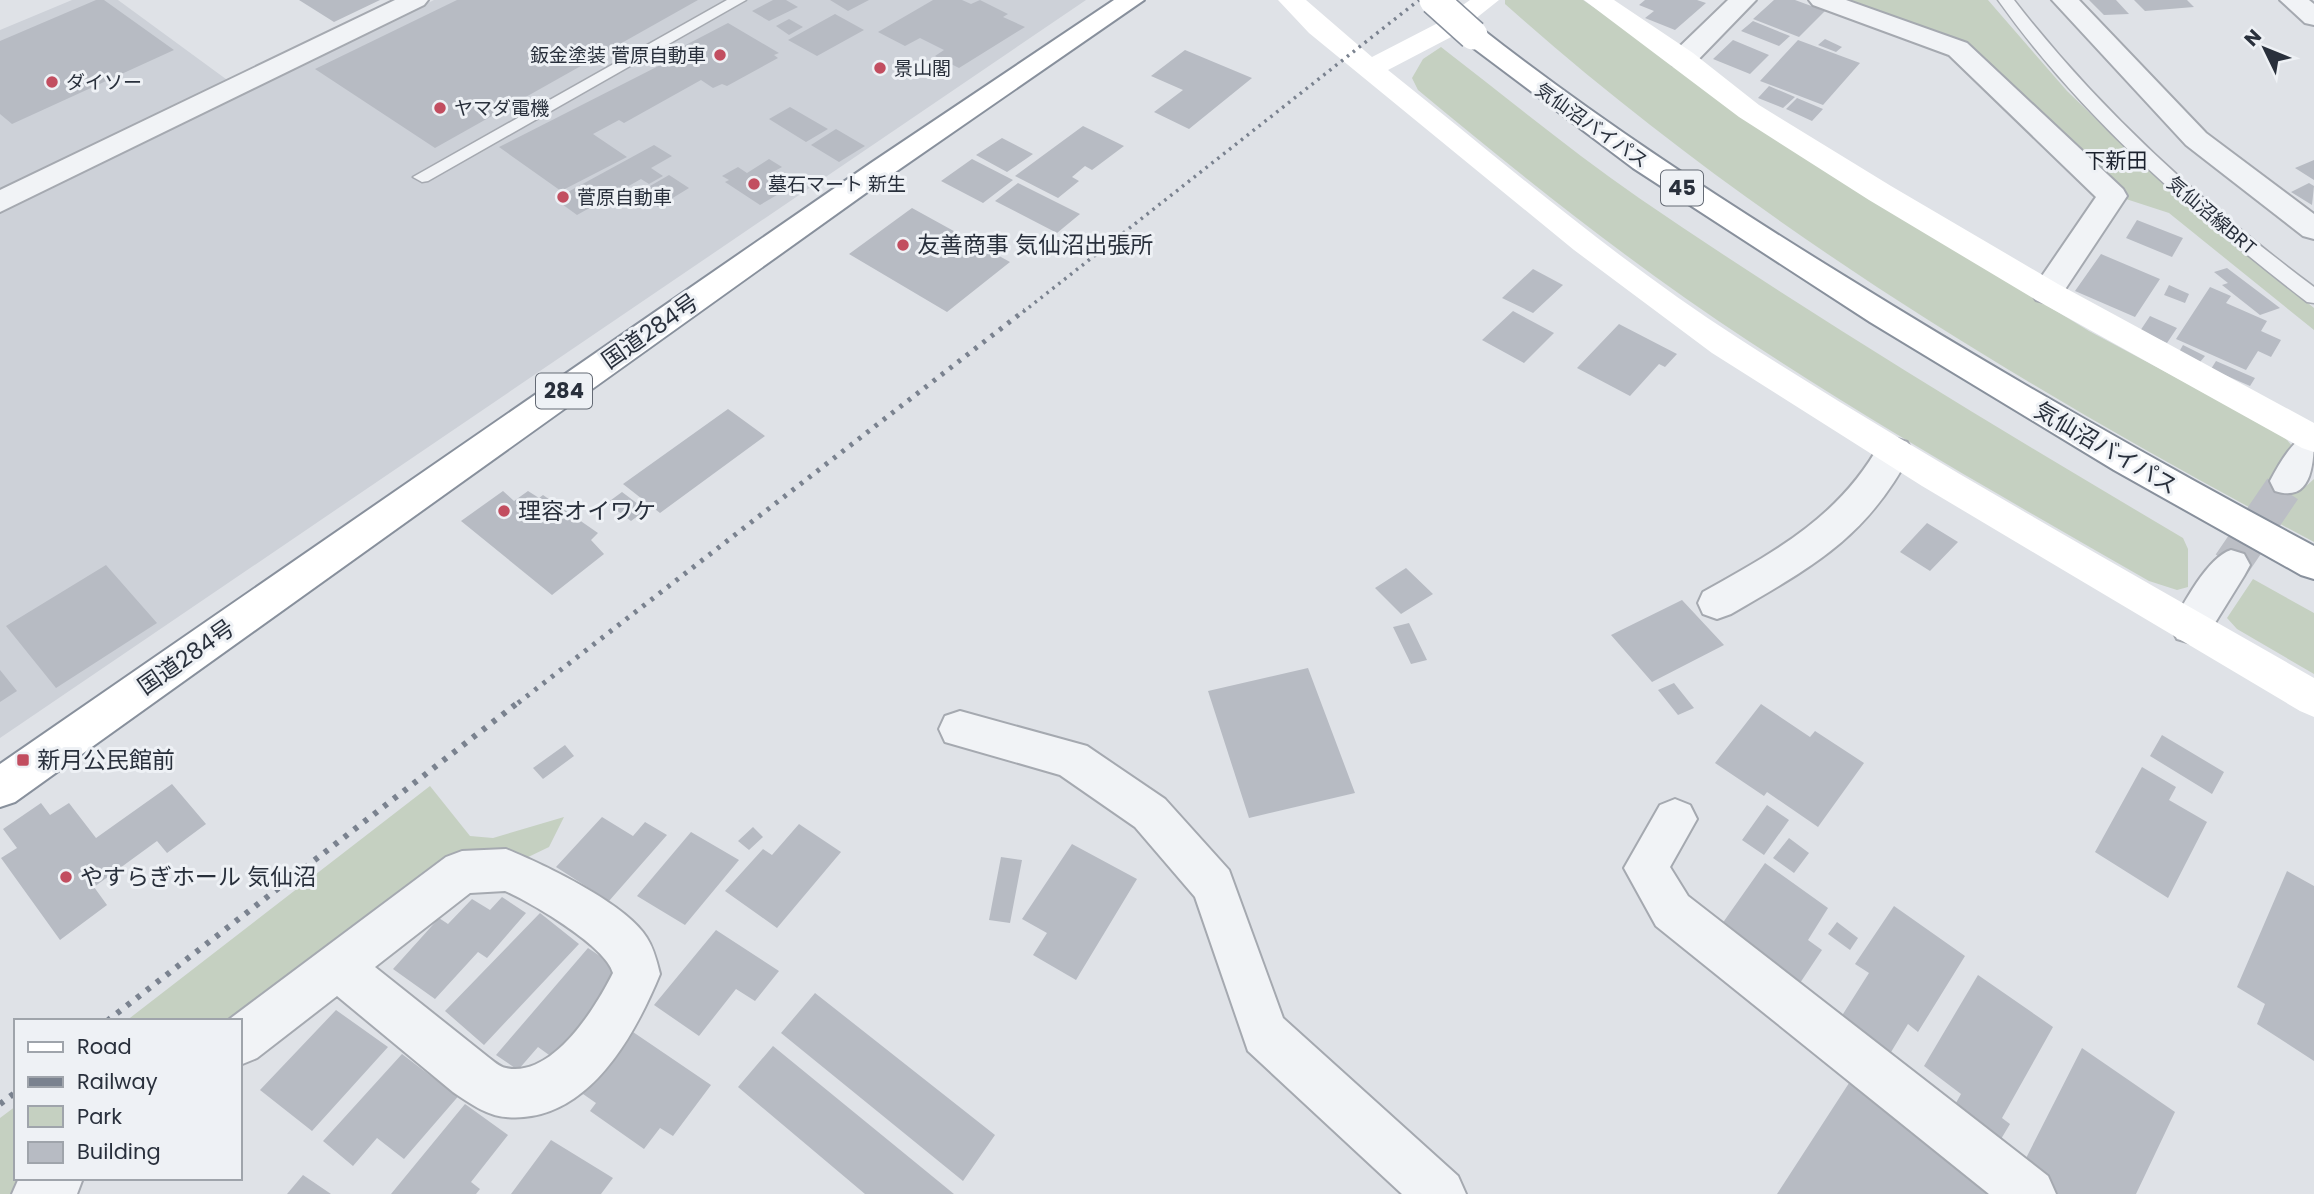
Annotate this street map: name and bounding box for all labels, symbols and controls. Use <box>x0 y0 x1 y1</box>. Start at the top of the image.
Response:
north arrow <box>2230 14 2300 84</box>
text: N <box>2238 23 2268 52</box>
place label: 鈑金塗装 菅原自動車 <box>530 42 706 69</box>
marker: 鈑金塗装 菅原自動車 <box>712 47 728 63</box>
place label: 景山閣 <box>894 55 951 82</box>
marker: 景山閣 <box>872 60 888 76</box>
place label: ダイソー <box>66 69 142 96</box>
marker: ダイソー <box>44 74 60 90</box>
street label: 気仙沼バイパス <box>1530 76 1654 175</box>
place label: ヤマダ電機 <box>454 95 549 122</box>
marker: ヤマダ電機 <box>432 100 448 116</box>
district label: 下新田 <box>2085 146 2148 175</box>
road number: 45 <box>1661 170 1703 206</box>
street label: 気仙沼線BRT <box>2161 170 2262 261</box>
place label: 墓石マート 新生 <box>768 171 906 198</box>
marker: 墓石マート 新生 <box>746 176 762 192</box>
place label: 菅原自動車 <box>577 184 672 211</box>
marker: 菅原自動車 <box>555 189 571 205</box>
place label: 友善商事 気仙沼出張所 <box>917 229 1153 261</box>
marker: 友善商事 気仙沼出張所 <box>895 237 911 253</box>
street label: 国道284号 <box>595 286 705 376</box>
road number: 284 <box>536 374 592 408</box>
street label: 気仙沼バイパス <box>2028 394 2184 502</box>
place label: 理容オイワケ <box>518 495 656 527</box>
marker: 理容オイワケ <box>496 503 512 519</box>
street label: 国道284号 <box>131 612 241 702</box>
place label: 新月公民館前 <box>37 744 175 776</box>
marker: 新月公民館前 <box>15 752 31 768</box>
place label: やすらぎホール 気仙沼 <box>80 861 316 893</box>
marker: やすらぎホール 気仙沼 <box>58 869 74 885</box>
legend <box>14 1019 242 1180</box>
text: Road <box>77 1032 132 1061</box>
text: Railway <box>77 1067 158 1096</box>
text: Park <box>77 1102 122 1131</box>
text: Building <box>77 1137 161 1166</box>

